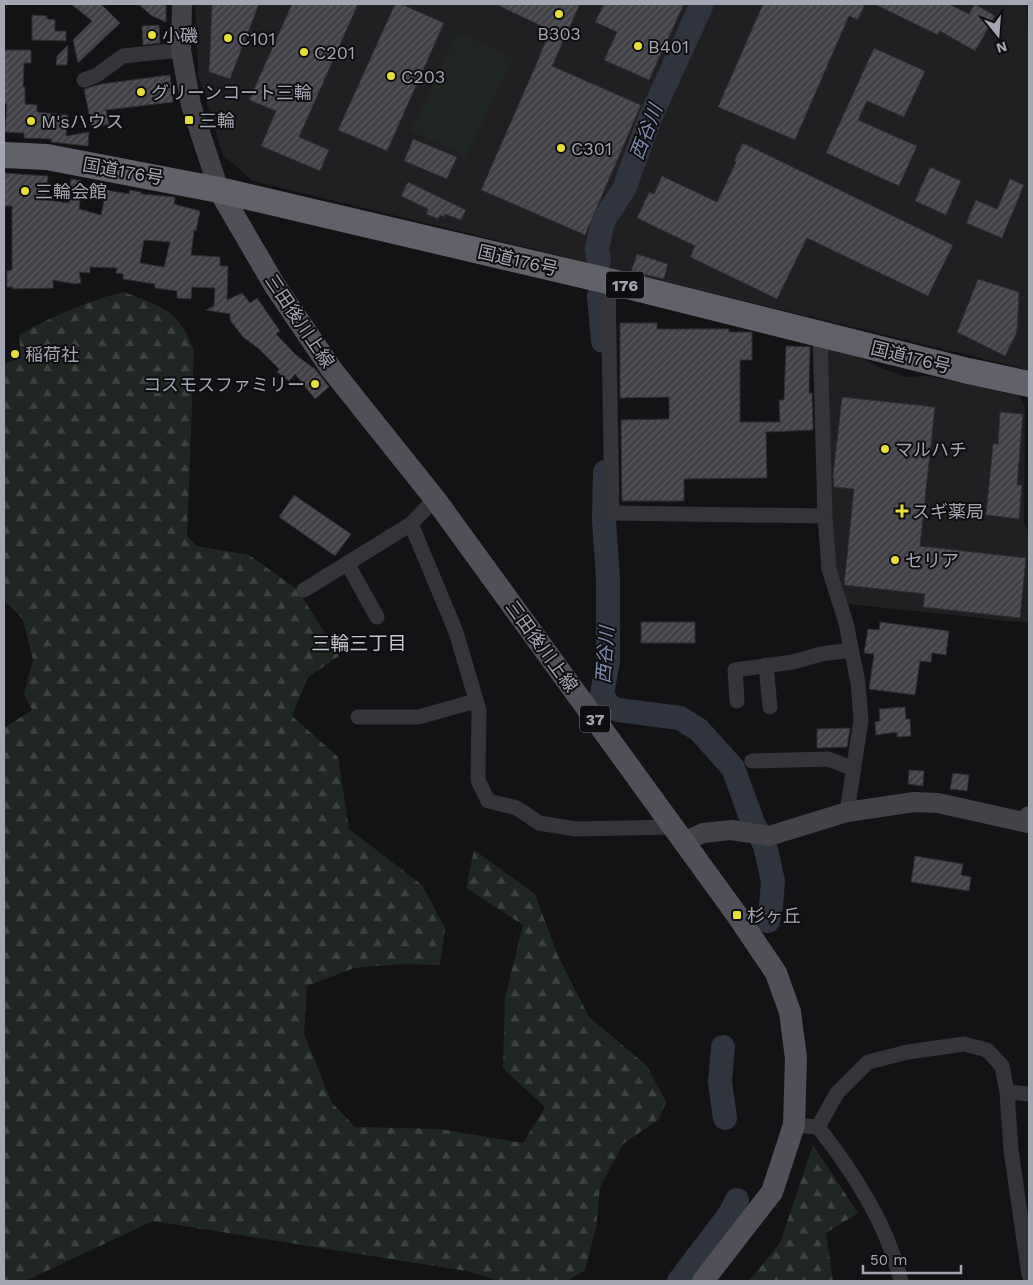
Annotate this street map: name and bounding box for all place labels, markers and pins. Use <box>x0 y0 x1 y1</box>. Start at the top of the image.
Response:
marker: B303 <box>553 8 565 20</box>
place label: B303 <box>537 23 581 44</box>
place label: 小磯 <box>162 25 198 46</box>
place label: C101 <box>238 28 276 49</box>
marker: 小磯 <box>146 29 158 41</box>
marker: C101 <box>222 32 234 44</box>
place label: B401 <box>648 36 689 57</box>
marker: B401 <box>632 40 644 52</box>
place label: C201 <box>314 42 355 63</box>
marker: C201 <box>298 46 310 58</box>
place label: C203 <box>401 66 445 87</box>
marker: C203 <box>385 70 397 82</box>
place label: グリーンコート三輪 <box>151 82 312 103</box>
marker: グリーンコート三輪 <box>135 86 147 98</box>
place label: 三輪 <box>199 110 235 131</box>
place label: M'sハウス <box>41 111 124 132</box>
marker: 三輪 <box>183 114 195 126</box>
marker: M'sハウス <box>25 115 37 127</box>
place label: C301 <box>571 138 612 159</box>
marker: C301 <box>555 142 567 154</box>
place label: 三輪会館 <box>35 181 107 202</box>
marker: 三輪会館 <box>19 185 31 197</box>
place label: 稲荷社 <box>25 344 79 365</box>
marker: 稲荷社 <box>9 348 21 360</box>
place label: コスモスファミリー <box>143 374 305 395</box>
marker: コスモスファミリー <box>309 378 321 390</box>
place label: マルハチ <box>895 439 967 460</box>
marker: マルハチ <box>879 443 891 455</box>
place label: スギ薬局 <box>912 501 984 522</box>
marker: スギ薬局 <box>896 505 908 517</box>
place label: セリア <box>905 550 959 571</box>
marker: セリア <box>889 554 901 566</box>
place label: 杉ヶ丘 <box>747 905 801 926</box>
marker: 杉ヶ丘 <box>731 909 743 921</box>

